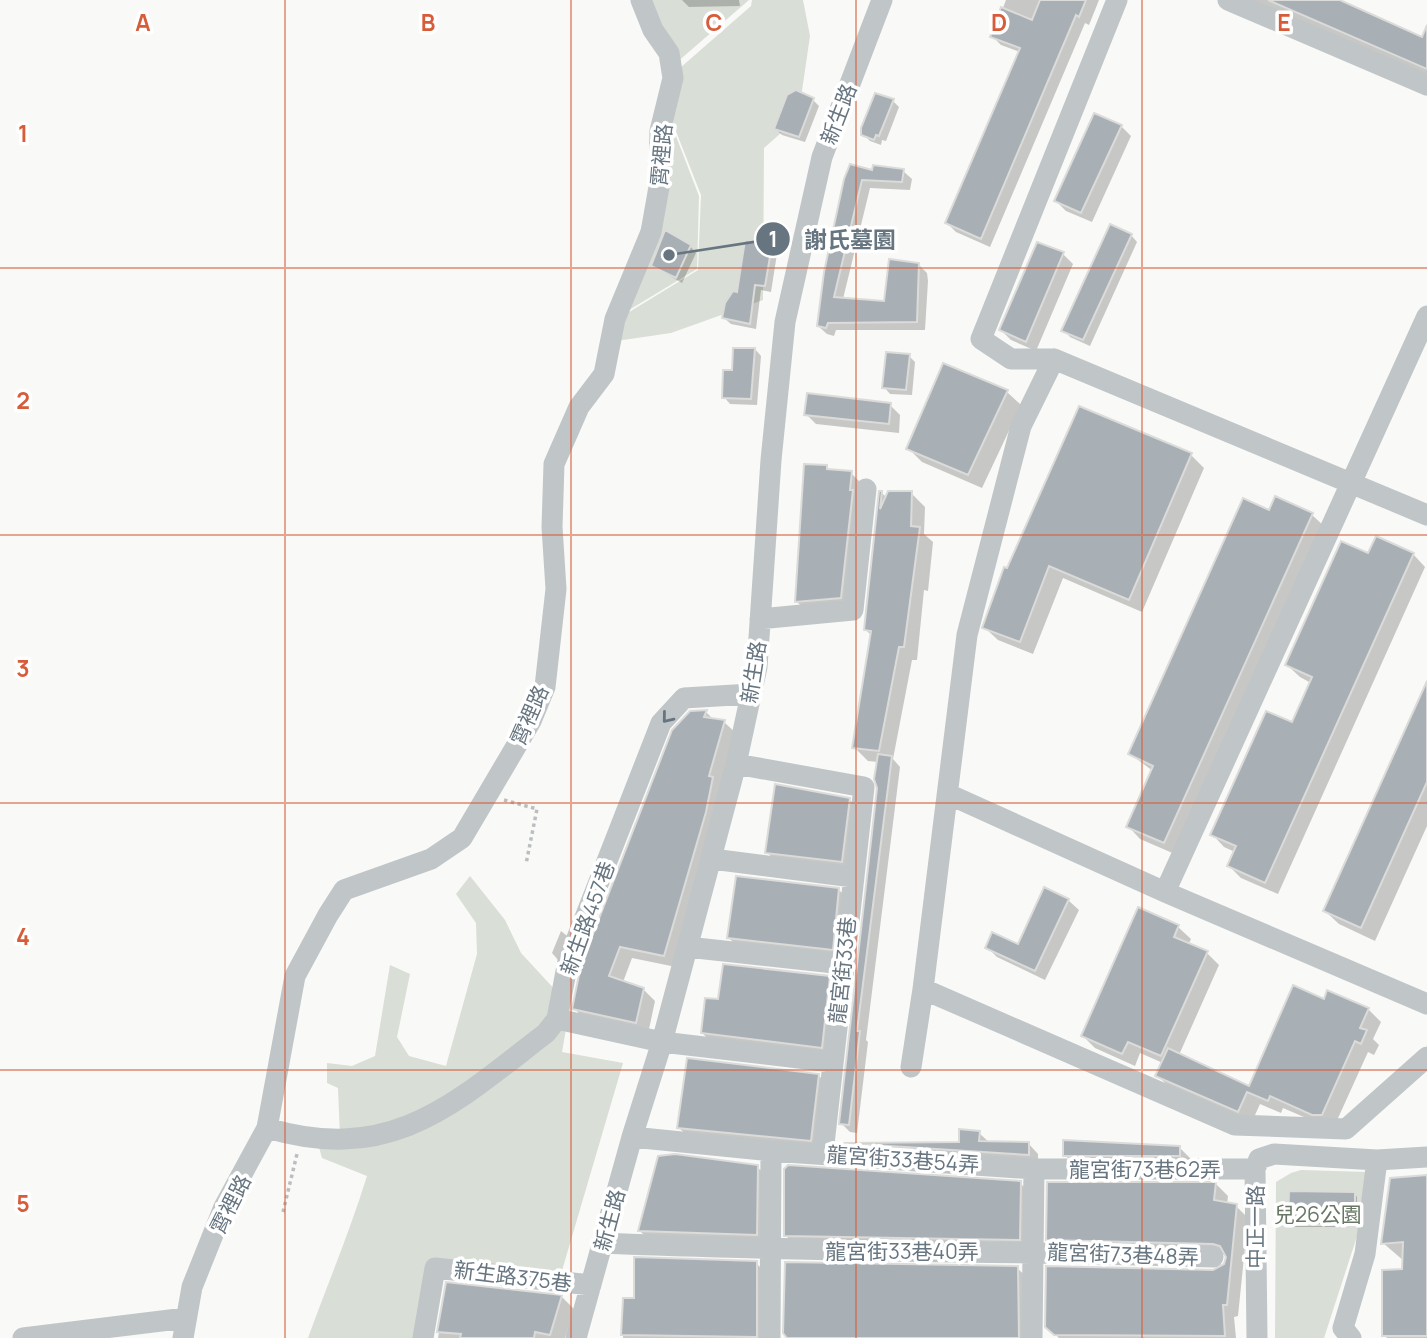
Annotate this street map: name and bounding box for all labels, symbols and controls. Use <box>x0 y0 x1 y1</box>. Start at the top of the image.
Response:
text: A <box>135 6 151 38</box>
text: B <box>421 6 435 38</box>
text: C <box>706 6 723 38</box>
text: D <box>991 6 1007 38</box>
text: E <box>1277 6 1291 38</box>
street label: 新生路 <box>814 80 862 148</box>
text: 1 <box>18 117 28 149</box>
street label: 霄裡路 <box>644 122 678 188</box>
callout: 謝氏墓園 <box>755 217 910 261</box>
text: 謝氏墓園 <box>804 223 896 255</box>
text: 1 <box>768 225 778 253</box>
text: 2 <box>16 384 30 416</box>
street label: 新生路 <box>734 639 772 705</box>
text: 3 <box>16 652 30 684</box>
street label: 霄裡路 <box>503 681 555 749</box>
one-way arrow <box>663 710 676 722</box>
street label: 新生路457巷 <box>553 857 621 979</box>
street label: 龍宮街33巷 <box>822 915 862 1025</box>
text: 4 <box>16 920 30 952</box>
street label: 龍宮街33巷54弄 <box>826 1140 980 1178</box>
street label: 龍宮街73巷62弄 <box>1069 1155 1221 1183</box>
street label: 霄裡路 <box>203 1170 257 1238</box>
street label: 中正一路 <box>1241 1185 1269 1269</box>
street label: 新生路 <box>587 1186 631 1254</box>
text: 5 <box>16 1187 30 1219</box>
park label: 兒26公園 <box>1274 1200 1362 1228</box>
street label: 龍宮街33巷40弄 <box>825 1237 979 1265</box>
street label: 龍宮街73巷48弄 <box>1047 1237 1199 1271</box>
street label: 新生路375巷 <box>453 1255 573 1297</box>

